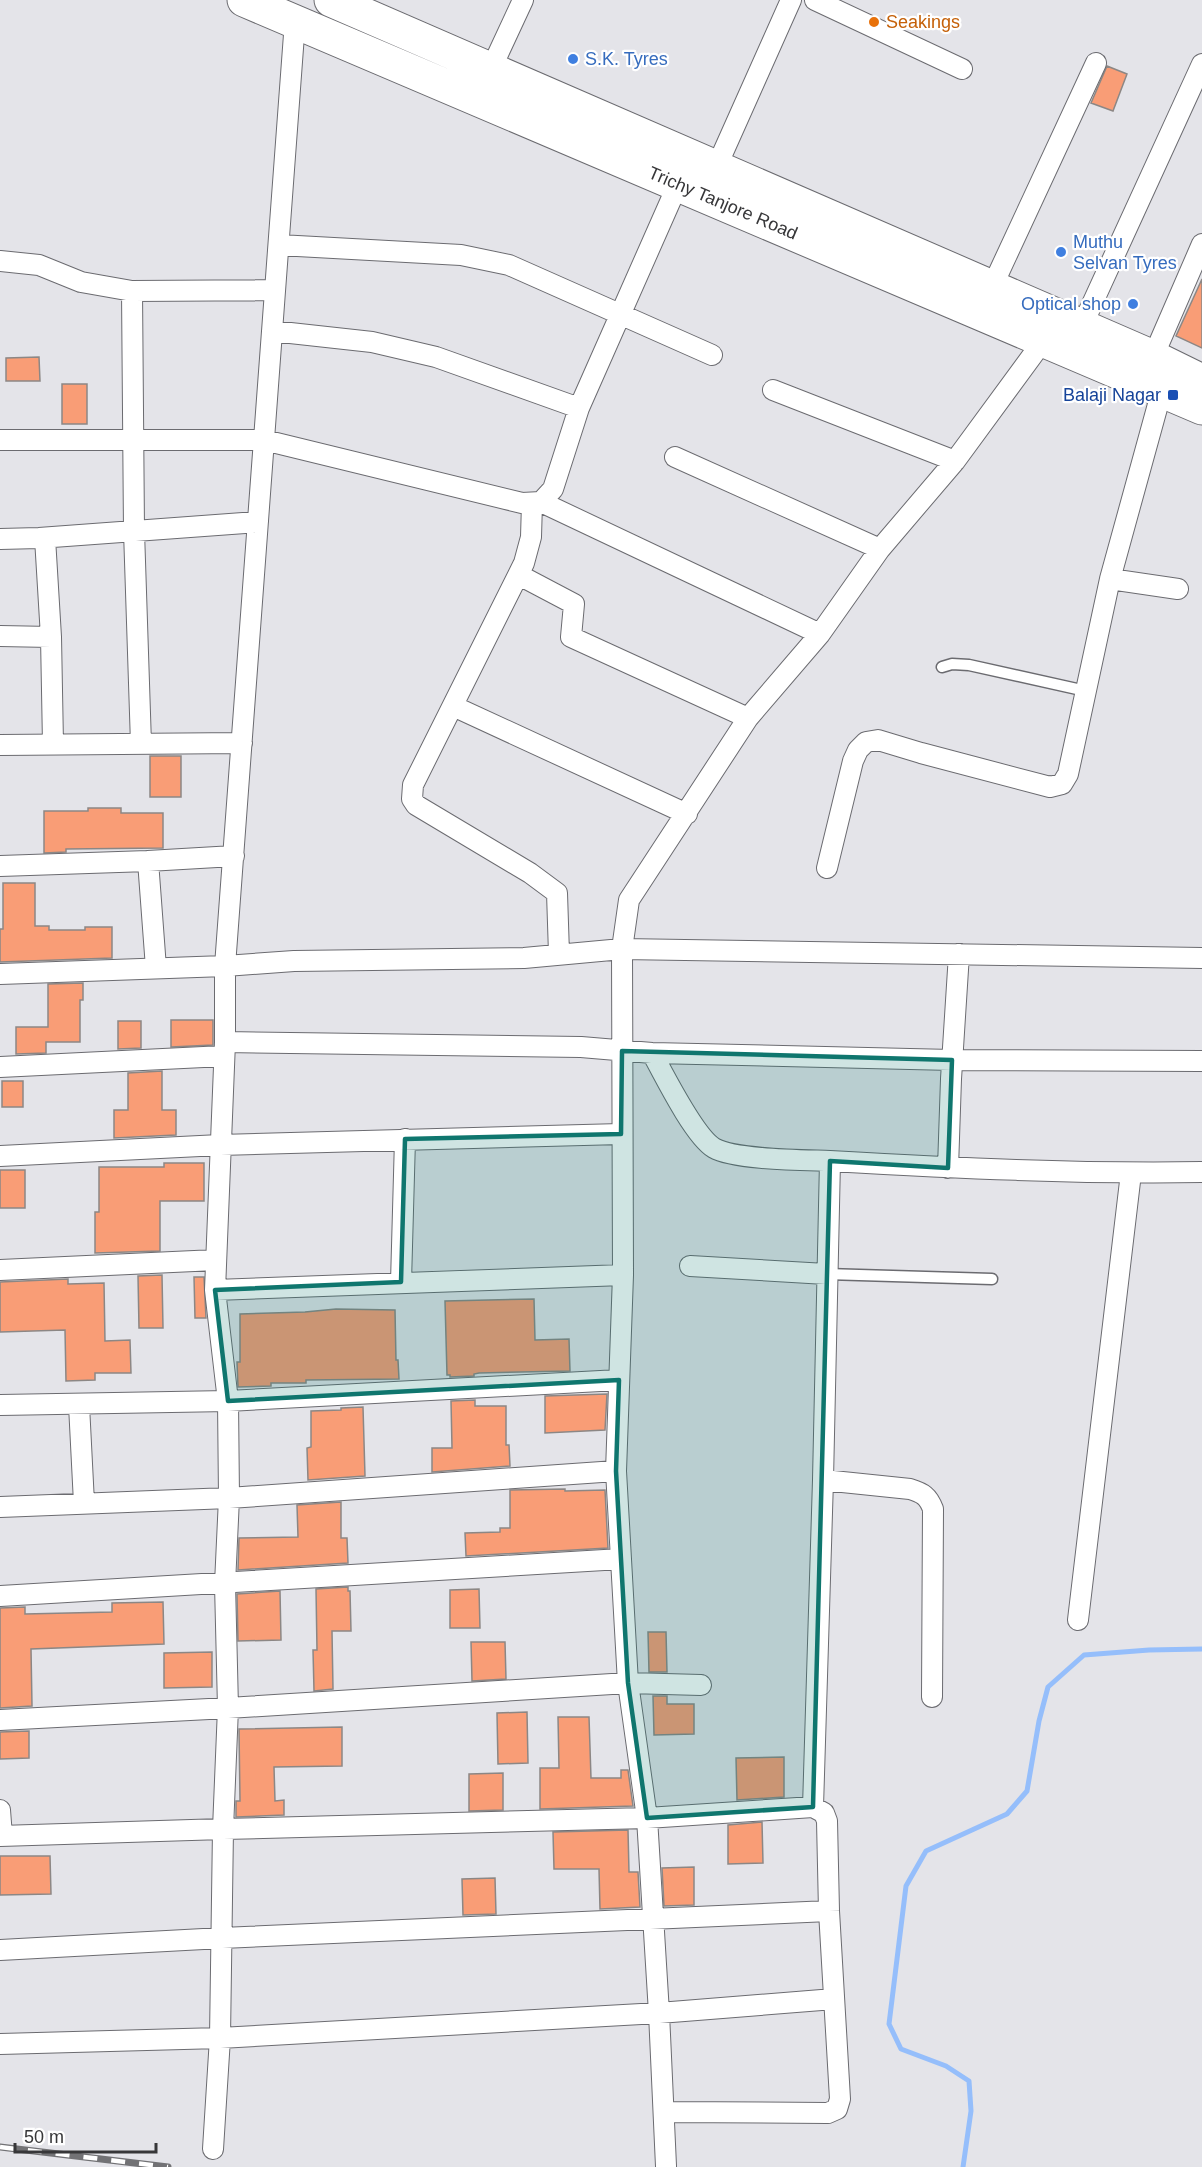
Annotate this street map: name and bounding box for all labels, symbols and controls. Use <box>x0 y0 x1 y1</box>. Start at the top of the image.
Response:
place label: Seakings <box>886 12 960 32</box>
marker: Seakings <box>867 15 881 29</box>
place label: S.K. Tyres <box>585 49 668 69</box>
marker: S.K. Tyres <box>566 52 580 66</box>
street label: Trichy Tanjore Road <box>645 163 801 243</box>
place label: Muthu Selvan Tyres <box>1073 232 1177 273</box>
marker: Muthu Selvan Tyres <box>1054 245 1068 259</box>
place label: Optical shop <box>1021 294 1121 314</box>
marker: Optical shop <box>1126 297 1140 311</box>
place label: Balaji Nagar <box>1063 385 1161 405</box>
marker: Balaji Nagar <box>1166 388 1180 402</box>
scale bar <box>15 2116 156 2154</box>
text: 50 m <box>24 2127 64 2147</box>

